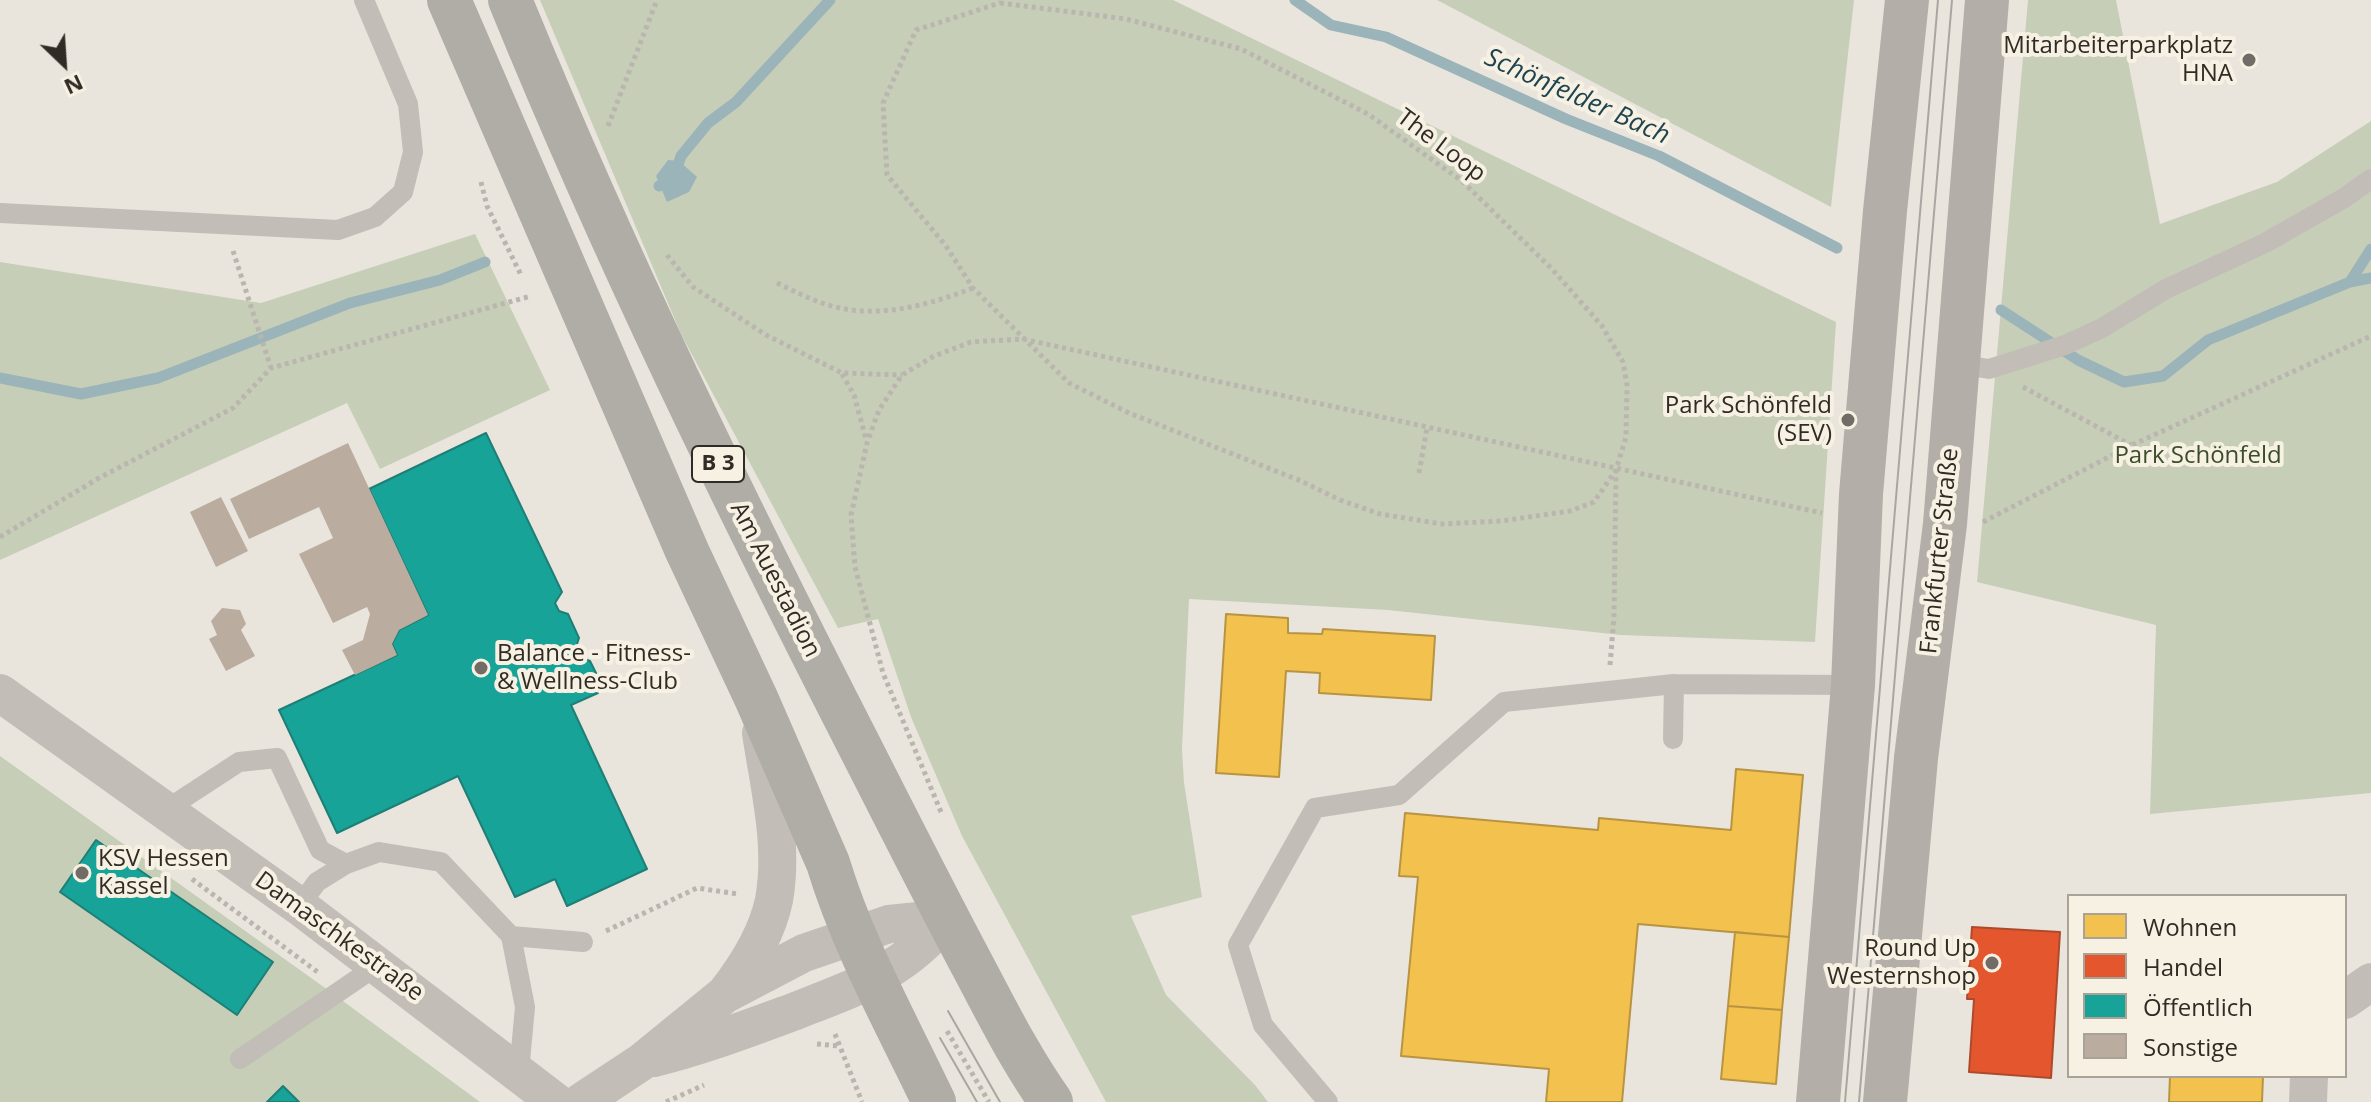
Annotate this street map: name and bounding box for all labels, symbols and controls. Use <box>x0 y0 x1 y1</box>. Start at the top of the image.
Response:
north arrow <box>24 24 104 104</box>
place label: Mitarbeiterparkplatz HNA <box>2003 32 2233 88</box>
water label: Schönfelder Bach <box>1480 42 1674 152</box>
marker: Mitarbeiterparkplatz HNA <box>2240 51 2258 69</box>
text: N <box>60 68 89 103</box>
street label: The Loop <box>1391 103 1491 189</box>
place label: Park Schönfeld (SEV) <box>1665 392 1832 448</box>
marker: Park Schönfeld (SEV) <box>1839 411 1857 429</box>
park label: Park Schönfeld <box>2114 442 2282 470</box>
road number: B 3 <box>692 446 744 482</box>
street label: Frankfurter Straße <box>1915 447 1965 655</box>
street label: Am Auestadion <box>724 498 826 662</box>
place label: Balance - Fitness- & Wellness-Club <box>497 640 691 696</box>
marker: Balance - Fitness- & Wellness-Club <box>472 659 490 677</box>
place label: KSV Hessen Kassel <box>98 845 229 901</box>
marker: KSV Hessen Kassel <box>73 864 91 882</box>
street label: Damaschkestraße <box>249 866 429 1008</box>
legend <box>2067 894 2347 1078</box>
text: Wohnen <box>2143 910 2237 943</box>
place label: Round Up Westernshop <box>1827 935 1976 991</box>
text: Handel <box>2143 950 2223 983</box>
marker: Round Up Westernshop <box>1983 954 2001 972</box>
text: Öffentlich <box>2143 990 2253 1023</box>
text: Sonstige <box>2143 1030 2238 1063</box>

